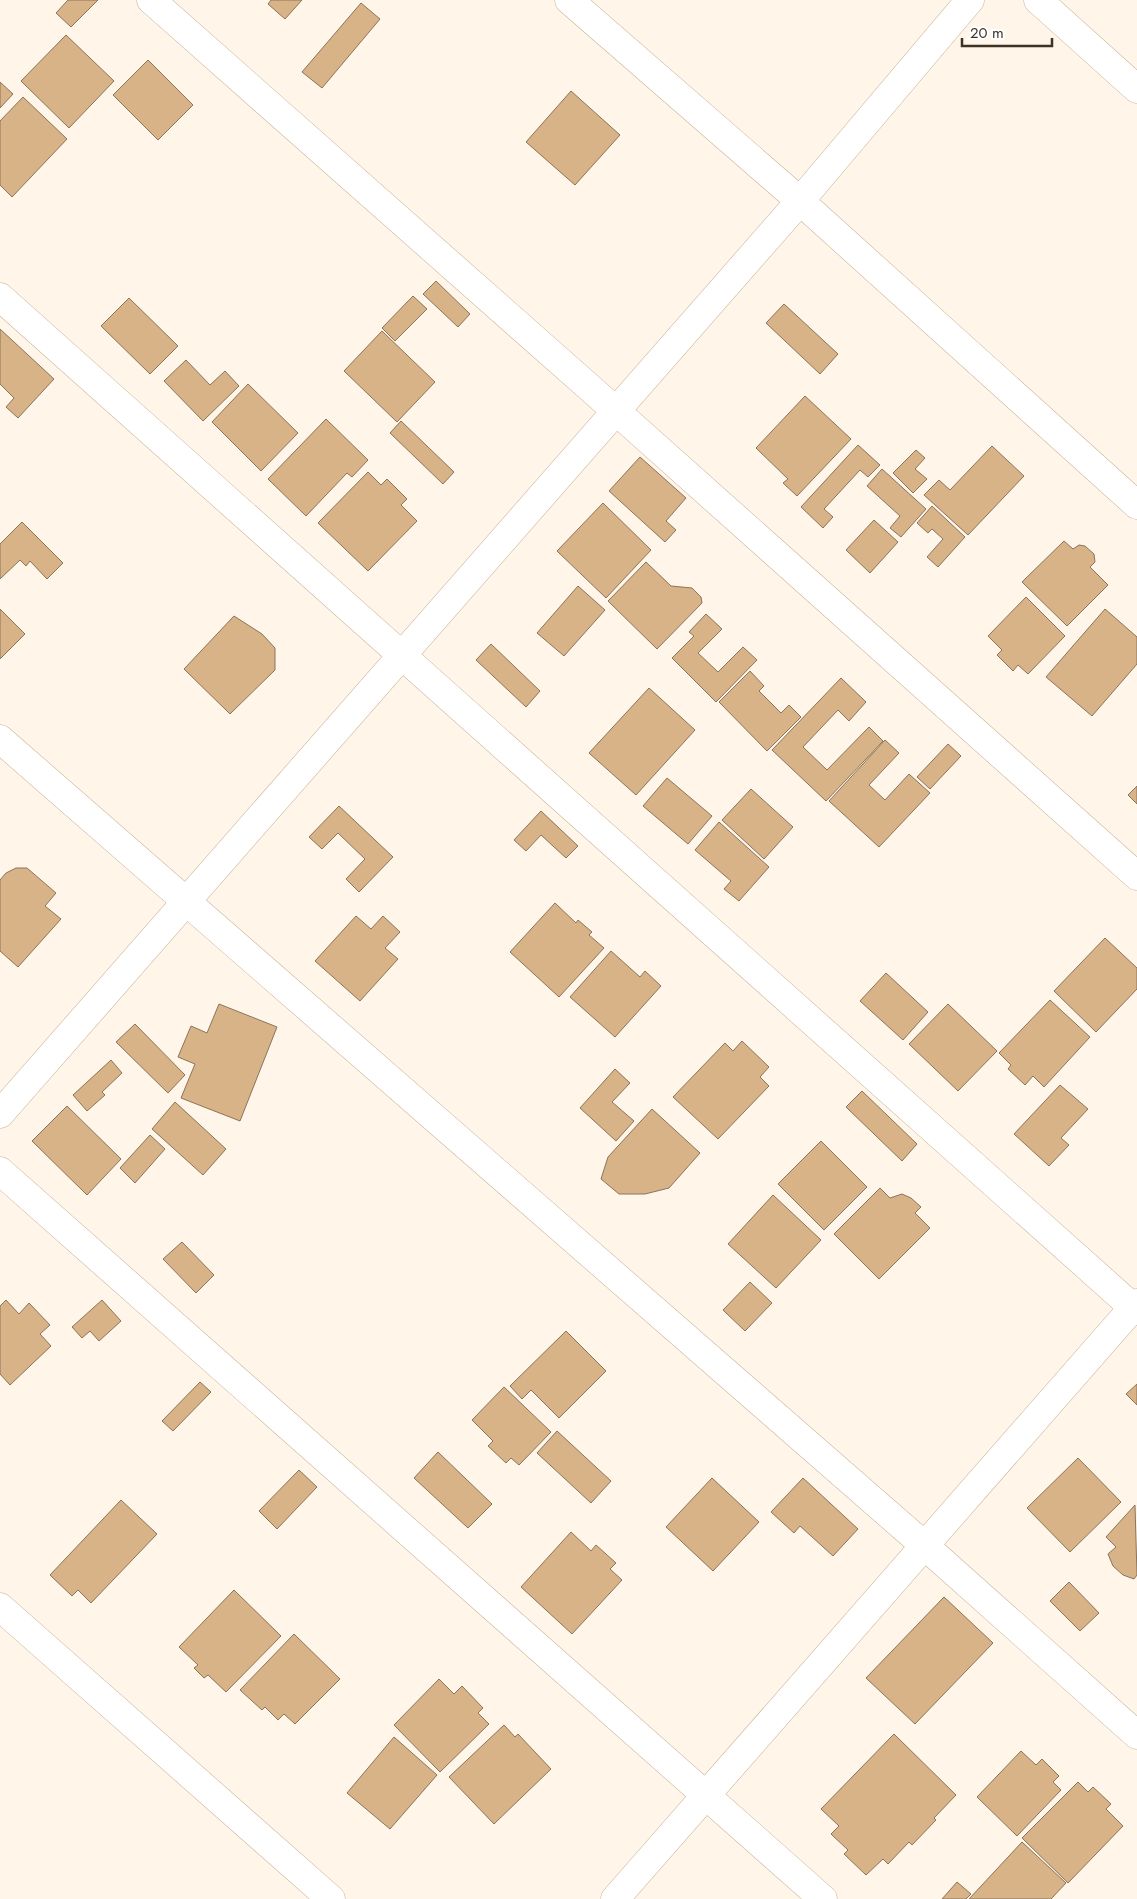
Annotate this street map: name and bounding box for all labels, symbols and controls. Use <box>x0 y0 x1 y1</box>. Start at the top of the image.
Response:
scale bar <box>962 15 1052 47</box>
text: 20 m <box>970 22 1004 44</box>

